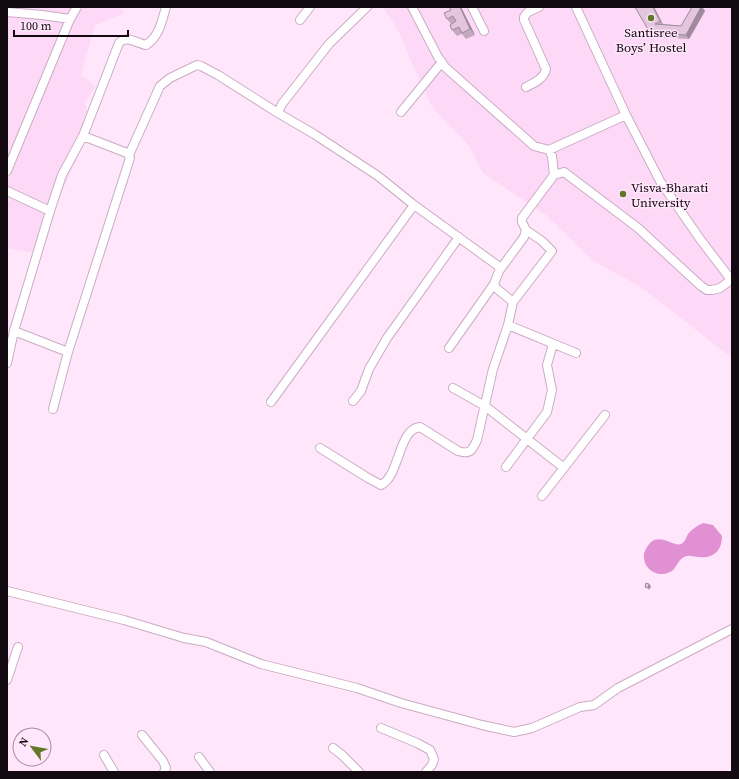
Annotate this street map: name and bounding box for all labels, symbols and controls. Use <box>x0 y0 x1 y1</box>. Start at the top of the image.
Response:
scale bar <box>14 12 128 38</box>
marker: Santisree Boys’ Hostel <box>646 13 656 23</box>
text: 100 m <box>20 18 52 34</box>
place label: Santisree Boys’ Hostel <box>616 24 686 56</box>
place label: Visva-Bharati University <box>631 179 708 211</box>
marker: Visva-Bharati University <box>618 189 628 199</box>
north arrow <box>12 727 52 767</box>
text: N <box>15 735 32 749</box>

